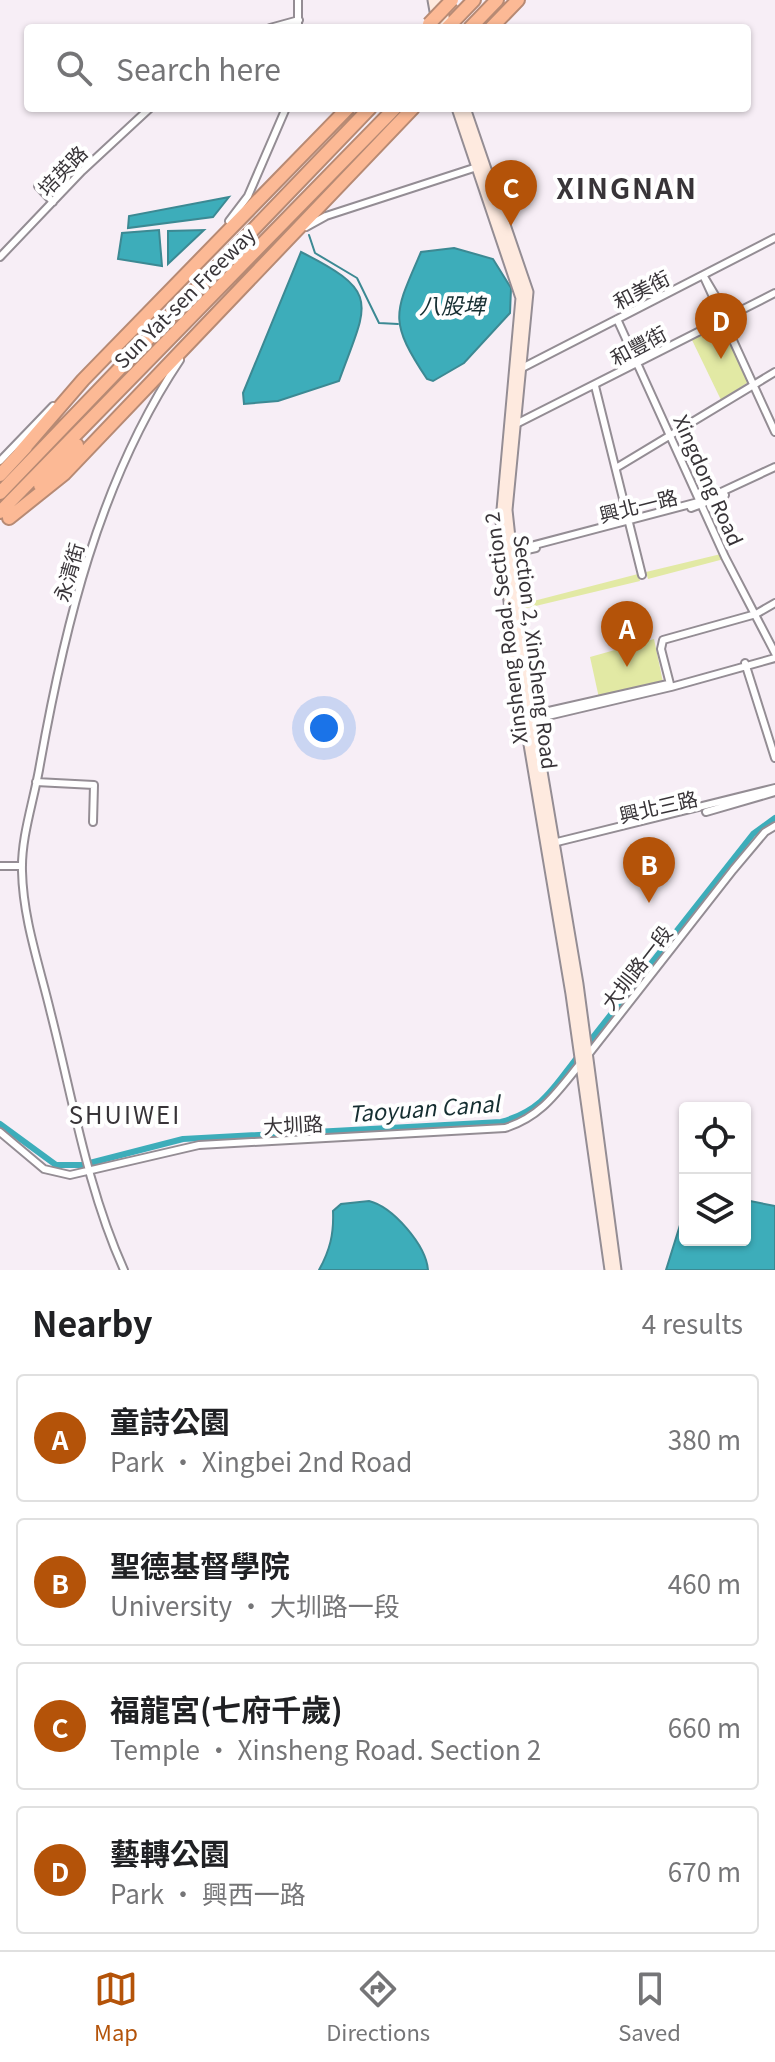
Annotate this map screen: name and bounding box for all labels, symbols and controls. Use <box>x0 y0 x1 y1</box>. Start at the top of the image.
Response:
search box <box>24 24 751 112</box>
icon: search <box>52 46 96 90</box>
text: Search here <box>116 46 281 90</box>
street label: 培英路 <box>31 138 93 202</box>
pin: C <box>485 160 537 226</box>
district label: XINGNAN <box>556 167 698 207</box>
street label: Sun Yat-sen Freeway <box>107 219 262 374</box>
street label: 和美街 <box>608 262 674 316</box>
water label: 八股埤 <box>419 288 488 320</box>
pin: D <box>695 293 747 359</box>
street label: 和豐街 <box>605 318 671 372</box>
street label: Xingdong Road <box>667 410 751 550</box>
street label: 興北一路 <box>596 481 680 529</box>
street label: Xinsheng Road. Section 2 <box>476 510 534 746</box>
street label: Section 2, XinSheng Road <box>507 533 565 771</box>
street label: 永清街 <box>46 539 90 605</box>
pin: A <box>601 601 653 667</box>
your location <box>304 708 344 748</box>
street label: 興北三路 <box>616 783 700 829</box>
pin: B <box>623 837 675 903</box>
street label: 大圳路一段 <box>594 919 678 1015</box>
water label: Taoyuan Canal <box>348 1086 503 1128</box>
district label: SHUIWEI <box>69 1096 181 1131</box>
map controls <box>679 1102 751 1246</box>
button: locate <box>679 1102 751 1174</box>
street label: 大圳路 <box>262 1108 324 1140</box>
button: layers <box>679 1174 751 1246</box>
text: Nearby <box>32 1298 152 1347</box>
text: 4 results <box>642 1304 743 1341</box>
text: 童詩公園 <box>110 1398 230 1442</box>
text: A <box>52 1420 68 1457</box>
text: 380 m <box>668 1420 741 1457</box>
text: Park · Xingbei 2nd Road <box>110 1442 412 1479</box>
text: 聖德基督學院 <box>110 1542 290 1586</box>
text: B <box>51 1564 69 1601</box>
text: 460 m <box>668 1564 741 1601</box>
text: University · 大圳路一段 <box>110 1586 400 1623</box>
text: 福龍宮(七府千歲) <box>110 1686 343 1730</box>
text: C <box>51 1708 69 1745</box>
text: 660 m <box>668 1708 741 1745</box>
text: Temple · Xinsheng Road. Section 2 <box>110 1730 541 1767</box>
text: 藝轉公園 <box>110 1830 230 1874</box>
text: D <box>51 1852 69 1889</box>
text: 670 m <box>668 1852 741 1889</box>
text: Park · 興西一路 <box>110 1874 306 1911</box>
tab: Map <box>94 1967 138 2047</box>
tab: Directions <box>326 1967 430 2047</box>
tab: Saved <box>618 1967 681 2047</box>

